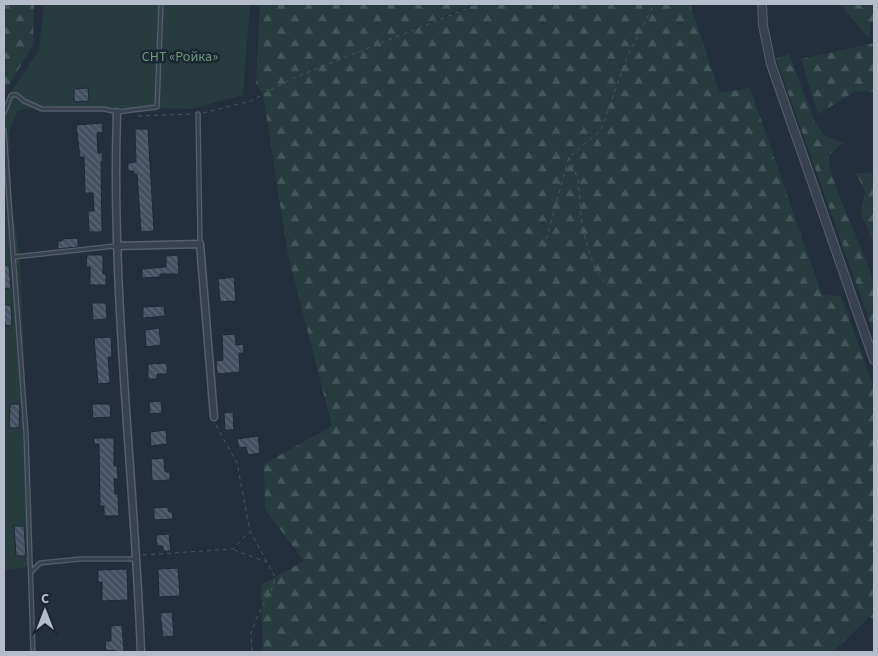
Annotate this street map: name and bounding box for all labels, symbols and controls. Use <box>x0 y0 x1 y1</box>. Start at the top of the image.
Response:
park label: СНТ «Ройка» <box>142 47 218 67</box>
north arrow <box>20 586 70 636</box>
text: С <box>41 589 49 609</box>

